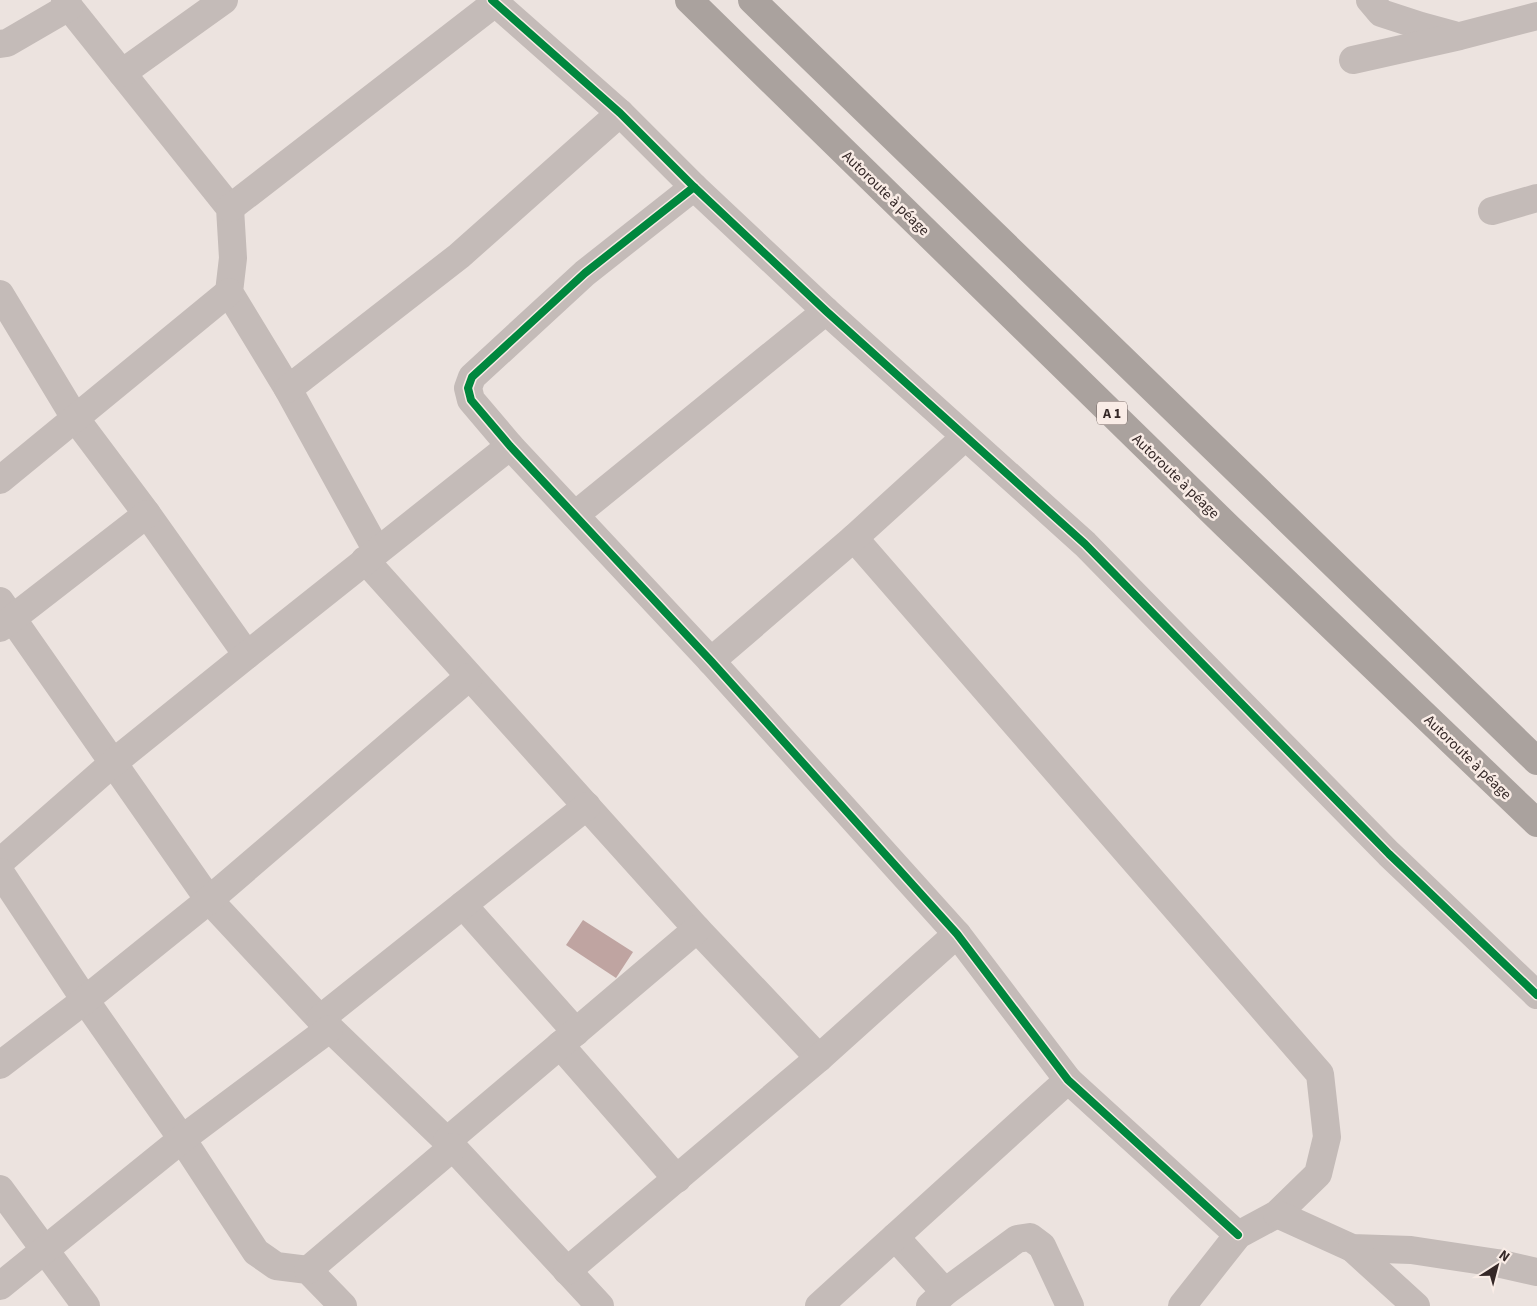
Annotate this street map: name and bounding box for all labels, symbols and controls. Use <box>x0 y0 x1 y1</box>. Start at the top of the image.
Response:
street label: Autoroute à péage <box>837 146 934 241</box>
road number: A 1 <box>1097 402 1127 424</box>
street label: Autoroute à péage <box>1127 429 1224 524</box>
street label: Autoroute à péage <box>1419 710 1516 805</box>
north arrow <box>1472 1241 1522 1291</box>
text: N <box>1494 1245 1514 1267</box>

